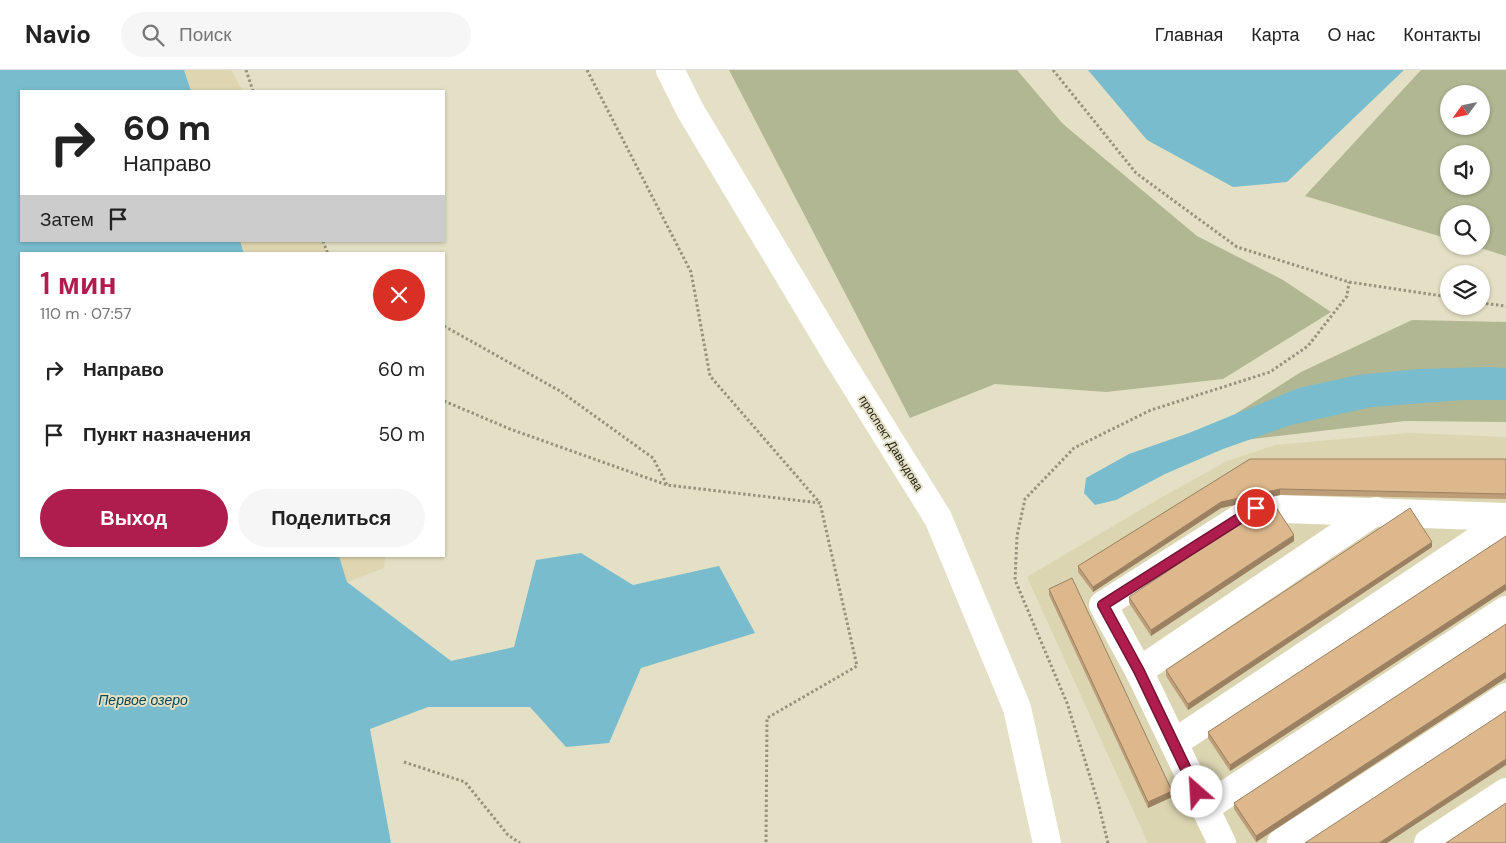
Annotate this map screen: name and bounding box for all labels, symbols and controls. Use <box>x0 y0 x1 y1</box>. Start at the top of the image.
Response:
search box <box>121 12 471 57</box>
text: Navio <box>25 19 91 50</box>
icon: search <box>139 21 167 49</box>
text: Поиск <box>179 22 232 47</box>
text: Главная <box>1155 23 1223 47</box>
text: Карта <box>1251 23 1300 47</box>
text: О нас <box>1328 23 1375 47</box>
text: Контакты <box>1403 23 1481 47</box>
north arrow <box>1440 85 1490 135</box>
map controls <box>1440 85 1490 315</box>
text: 60 m <box>123 105 211 151</box>
icon: right <box>40 110 105 175</box>
button: sound <box>1440 145 1490 195</box>
text: Направо <box>123 149 211 178</box>
icon: arrive <box>104 205 132 233</box>
button: search <box>1440 205 1490 255</box>
text: Затем <box>40 207 94 232</box>
text: 1 мин <box>40 264 117 303</box>
button: layers <box>1440 265 1490 315</box>
button: close <box>373 269 425 321</box>
text: 110 m · 07:57 <box>40 303 132 324</box>
icon: right <box>40 356 68 384</box>
text: Направо <box>83 357 164 382</box>
text: 60 m <box>378 357 425 382</box>
street label: проспект Давыдова <box>855 392 927 494</box>
icon: arrive <box>40 421 68 449</box>
text: Пункт назначения <box>83 422 251 447</box>
text: 50 m <box>378 422 425 447</box>
pin <box>1235 487 1277 529</box>
button: Выход <box>40 489 228 547</box>
button: Поделиться <box>238 489 425 547</box>
icon: arrive <box>1242 494 1270 522</box>
water label: Первое озеро <box>98 691 188 709</box>
position arrow <box>1170 765 1222 817</box>

